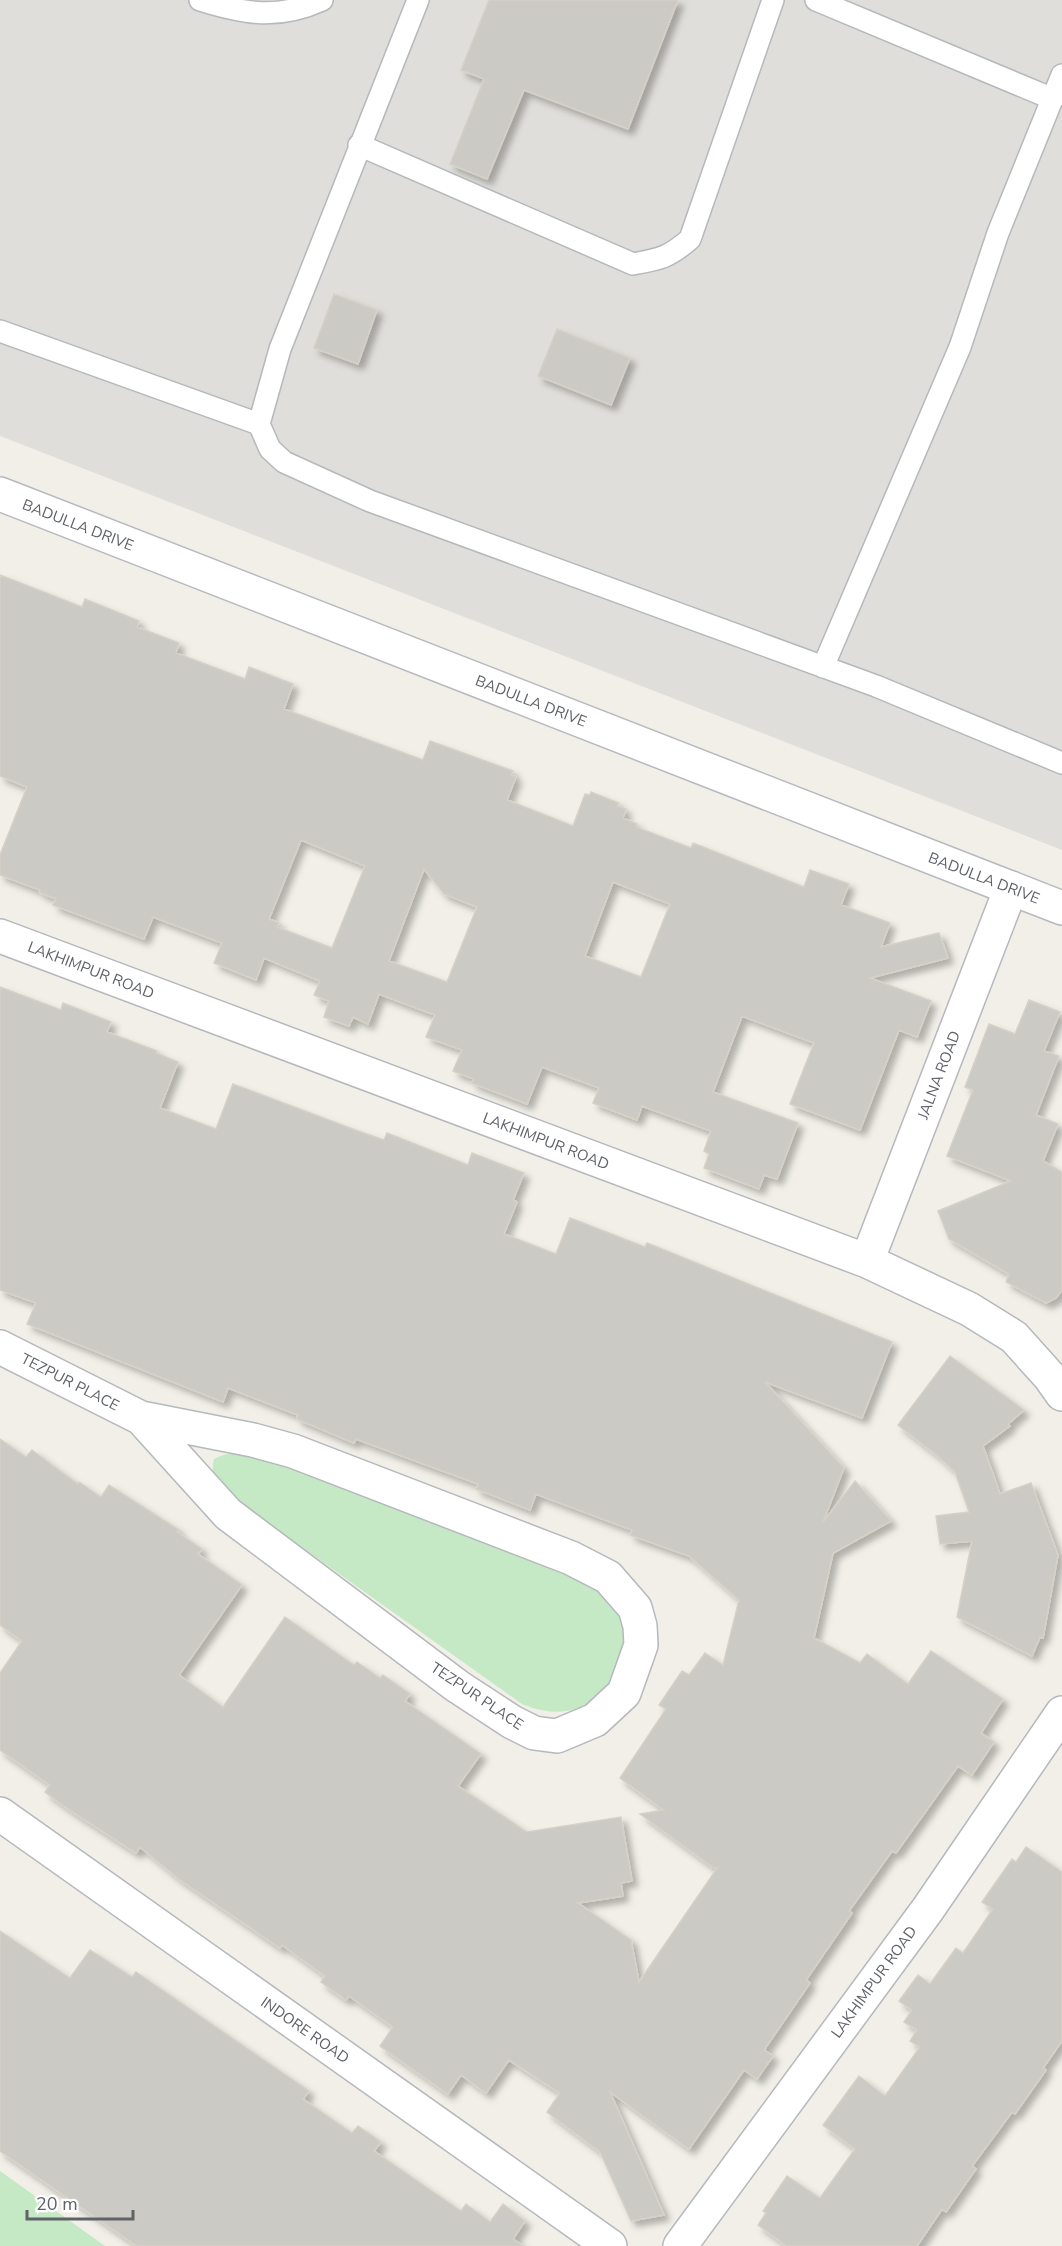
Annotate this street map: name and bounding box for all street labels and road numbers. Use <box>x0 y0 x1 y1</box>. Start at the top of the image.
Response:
street label: BADULLA DRIVE <box>19 495 137 555</box>
street label: BADULLA DRIVE <box>472 671 590 731</box>
street label: BADULLA DRIVE <box>925 848 1043 908</box>
street label: LAKHIMPUR ROAD <box>25 937 157 1003</box>
street label: JALNA ROAD <box>913 1028 965 1123</box>
street label: LAKHIMPUR ROAD <box>480 1108 612 1174</box>
street label: TEZPUR PLACE <box>17 1349 123 1415</box>
street label: TEZPUR PLACE <box>427 1658 527 1734</box>
street label: LAKHIMPUR ROAD <box>827 1922 921 2042</box>
street label: INDORE ROAD <box>257 1992 353 2068</box>

